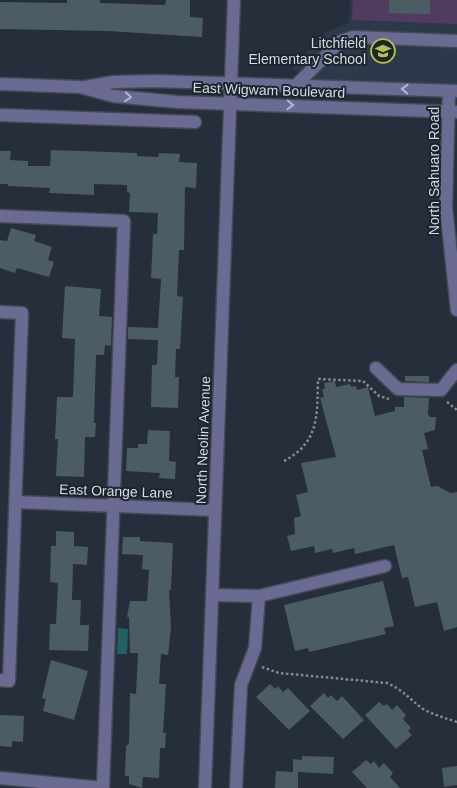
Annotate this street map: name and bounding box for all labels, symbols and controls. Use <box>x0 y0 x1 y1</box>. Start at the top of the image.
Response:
place label: Litchfield Elementary School <box>248 35 366 67</box>
school or university icon: Litchfield Elementary School <box>370 38 396 64</box>
street label: East Wigwam Boulevard <box>193 79 345 101</box>
one-way arrow <box>401 84 409 95</box>
one-way arrow <box>124 91 132 102</box>
one-way arrow <box>287 100 295 110</box>
street label: North Sahuaro Road <box>426 107 442 235</box>
street label: North Neolin Avenue <box>193 375 213 504</box>
street label: East Orange Lane <box>59 481 173 501</box>

